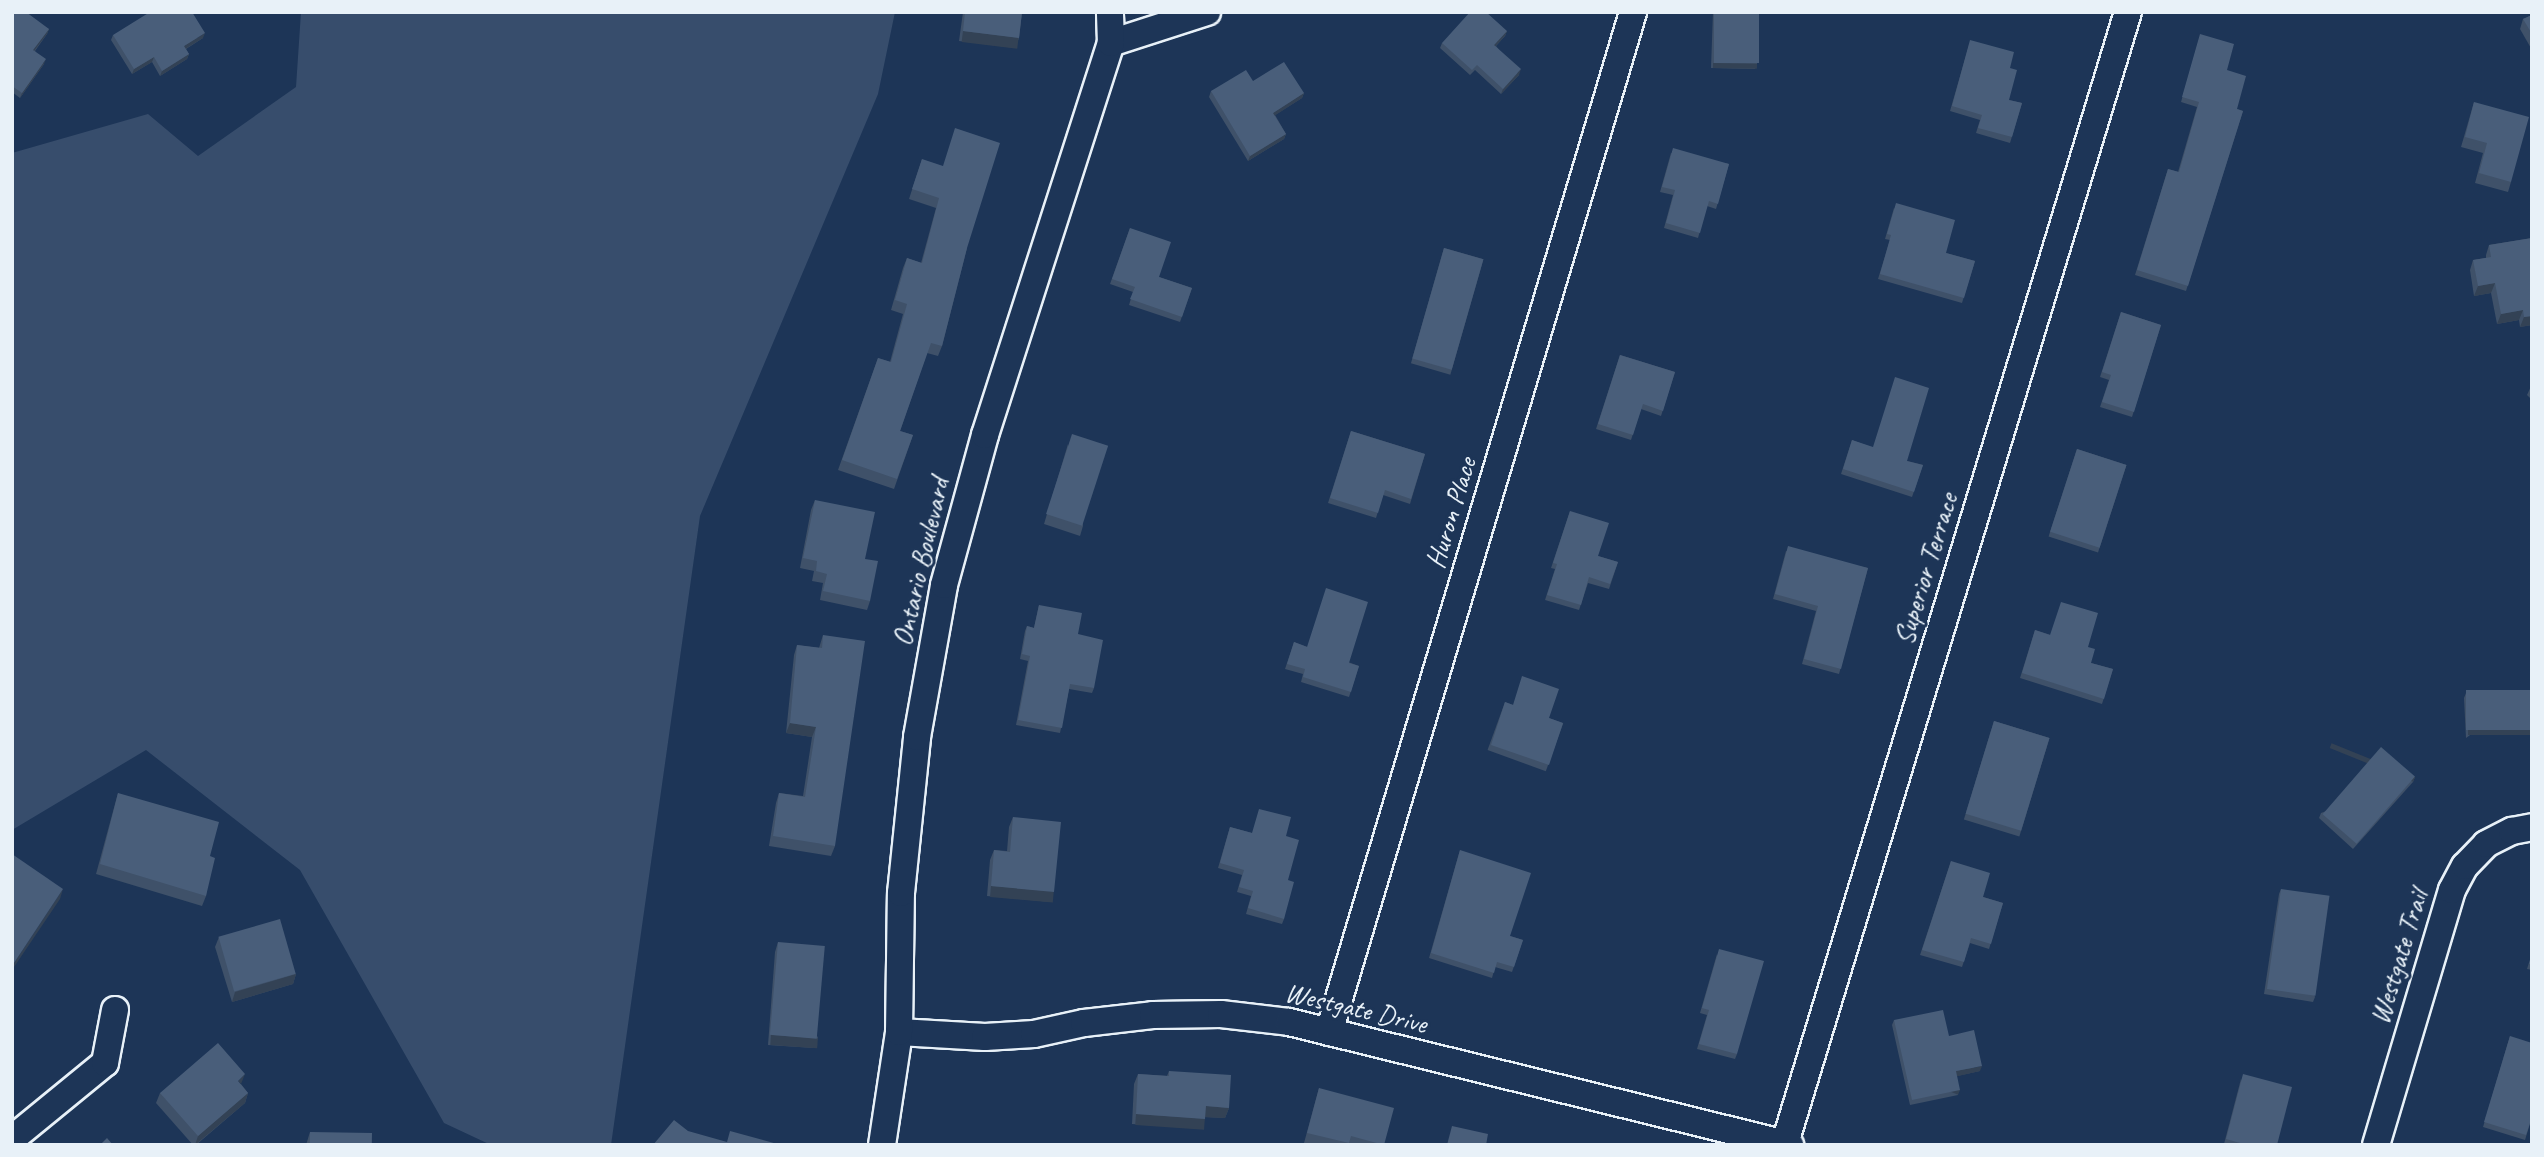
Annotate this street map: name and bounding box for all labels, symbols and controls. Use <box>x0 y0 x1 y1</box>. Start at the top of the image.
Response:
street label: Huron Place <box>1418 453 1484 573</box>
street label: Ontario Boulevard <box>885 475 957 649</box>
street label: Superior Terrace <box>1887 490 1965 648</box>
street label: Westgate Trail <box>2363 886 2435 1028</box>
street label: Westgate Drive <box>1282 975 1430 1041</box>

